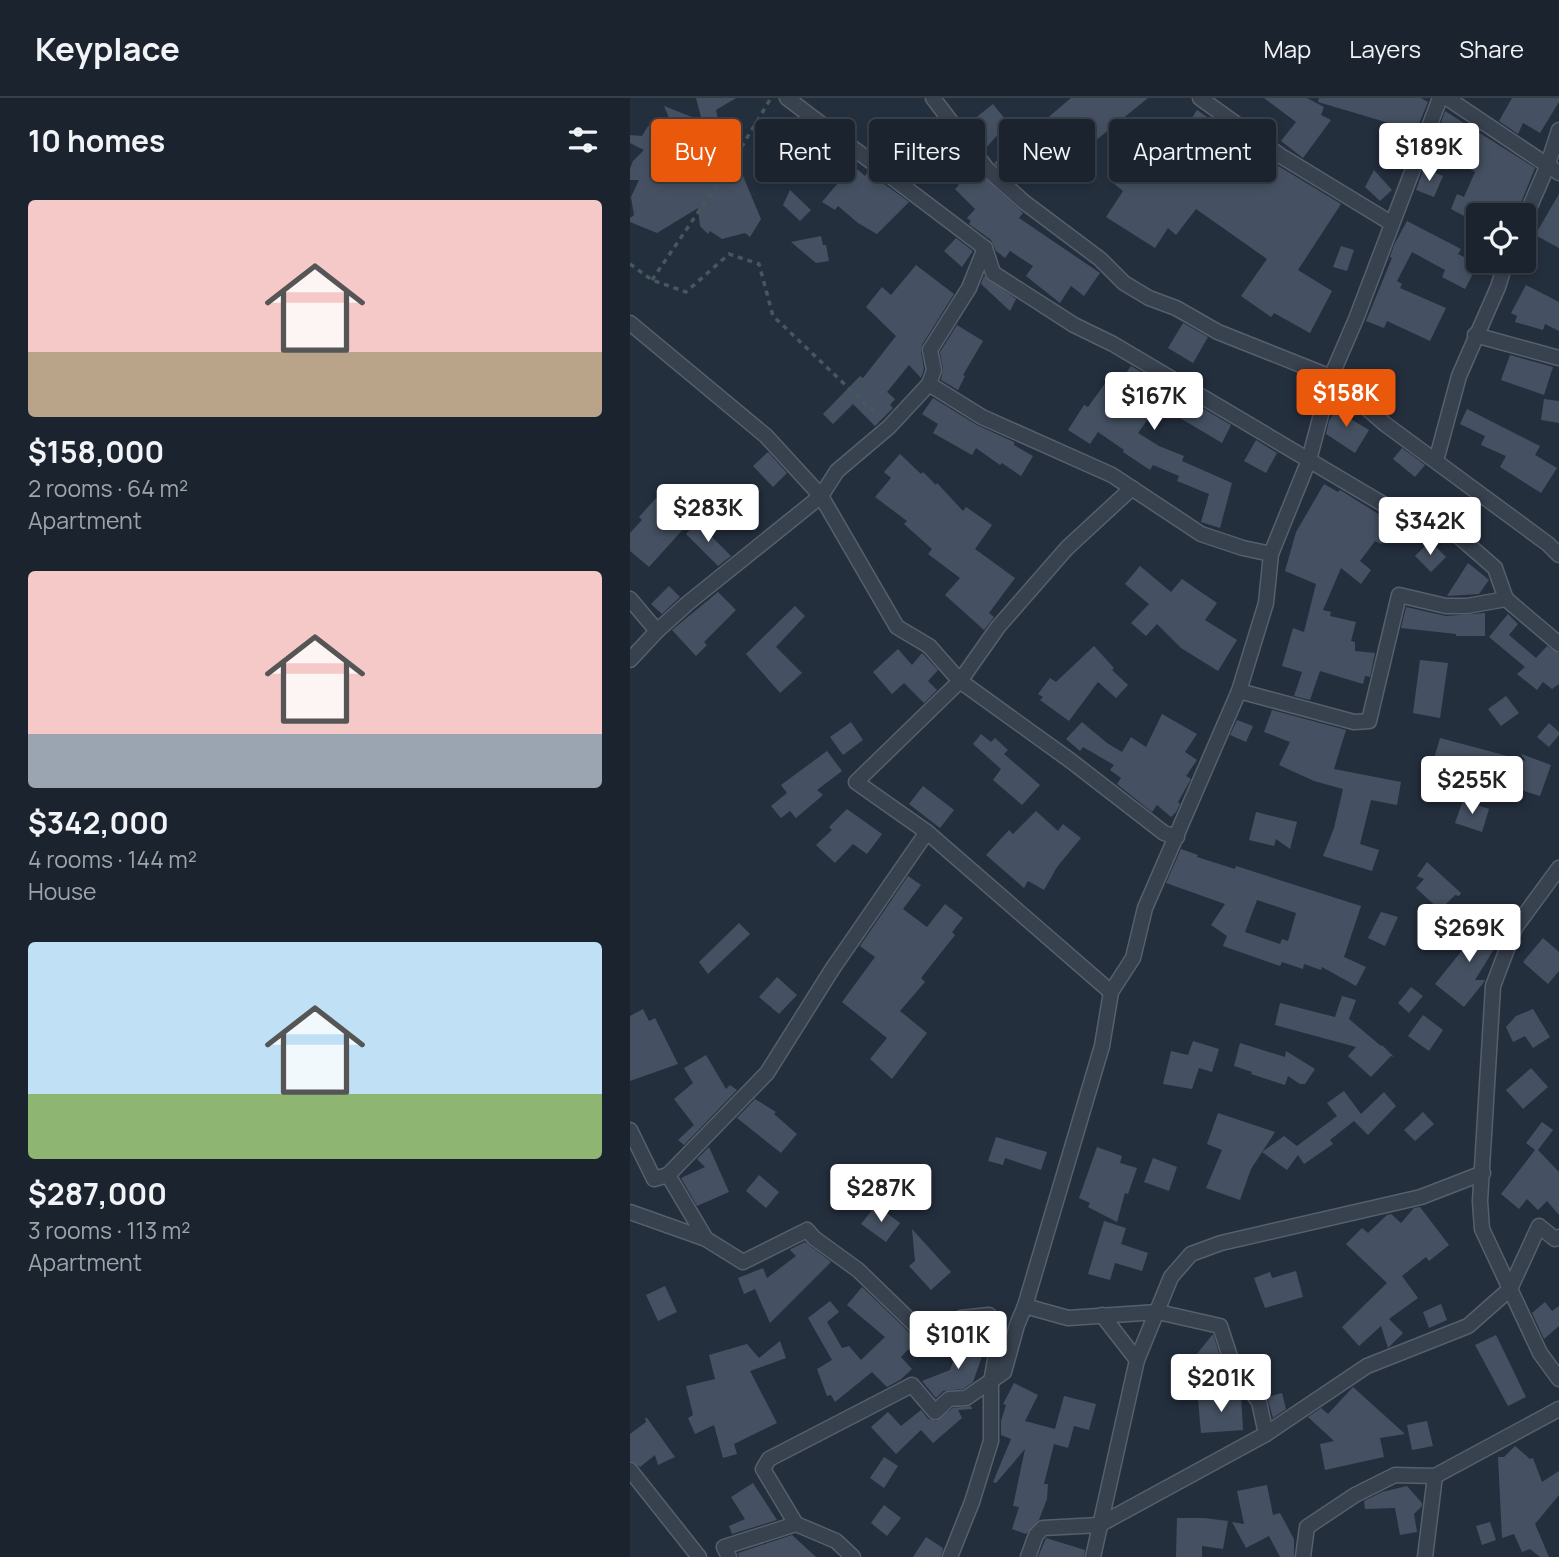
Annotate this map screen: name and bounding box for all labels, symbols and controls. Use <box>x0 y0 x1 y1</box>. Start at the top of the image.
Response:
text: Keyplace <box>35 26 180 71</box>
text: Map <box>1264 32 1311 65</box>
text: Layers <box>1349 32 1421 65</box>
text: Share <box>1459 32 1524 65</box>
chip: Buy <box>651 119 741 182</box>
chip: Rent <box>755 119 855 182</box>
chip: Filters <box>869 119 985 182</box>
chip: New <box>999 119 1095 182</box>
chip: Apartment <box>1109 119 1276 182</box>
text: 10 homes <box>28 120 165 161</box>
icon: filters <box>564 121 602 159</box>
pin: $189K <box>1380 123 1478 183</box>
text: $189K <box>1395 130 1463 162</box>
map controls <box>1466 203 1536 273</box>
button: locate <box>1466 203 1536 273</box>
icon: home <box>252 245 378 371</box>
pin: $158K <box>1297 370 1395 429</box>
pin: $167K <box>1105 372 1203 432</box>
text: $158K <box>1313 376 1379 408</box>
text: $167K <box>1121 379 1187 411</box>
text: $158,000 <box>28 431 164 472</box>
text: 2 rooms · 64 m² <box>28 472 188 504</box>
pin: $283K <box>659 484 757 544</box>
text: $283K <box>673 491 743 523</box>
pin: $342K <box>1381 498 1479 557</box>
text: Apartment <box>28 504 142 536</box>
text: $342K <box>1395 504 1465 536</box>
icon: home <box>252 616 378 742</box>
pin: $255K <box>1423 756 1521 816</box>
text: $255K <box>1437 763 1507 795</box>
text: $342,000 <box>28 802 169 843</box>
text: 4 rooms · 144 m² <box>28 843 197 875</box>
text: House <box>28 875 97 907</box>
pin: $269K <box>1420 904 1518 964</box>
text: $269K <box>1433 911 1505 943</box>
icon: home <box>252 987 378 1113</box>
pin: $287K <box>832 1164 930 1224</box>
text: $287K <box>846 1171 916 1203</box>
text: $287,000 <box>28 1173 167 1214</box>
text: 3 rooms · 113 m² <box>28 1214 191 1246</box>
text: Apartment <box>28 1246 142 1278</box>
pin: $101K <box>909 1312 1007 1371</box>
text: $101K <box>926 1318 990 1350</box>
pin: $201K <box>1172 1354 1270 1414</box>
text: $201K <box>1187 1361 1255 1393</box>

